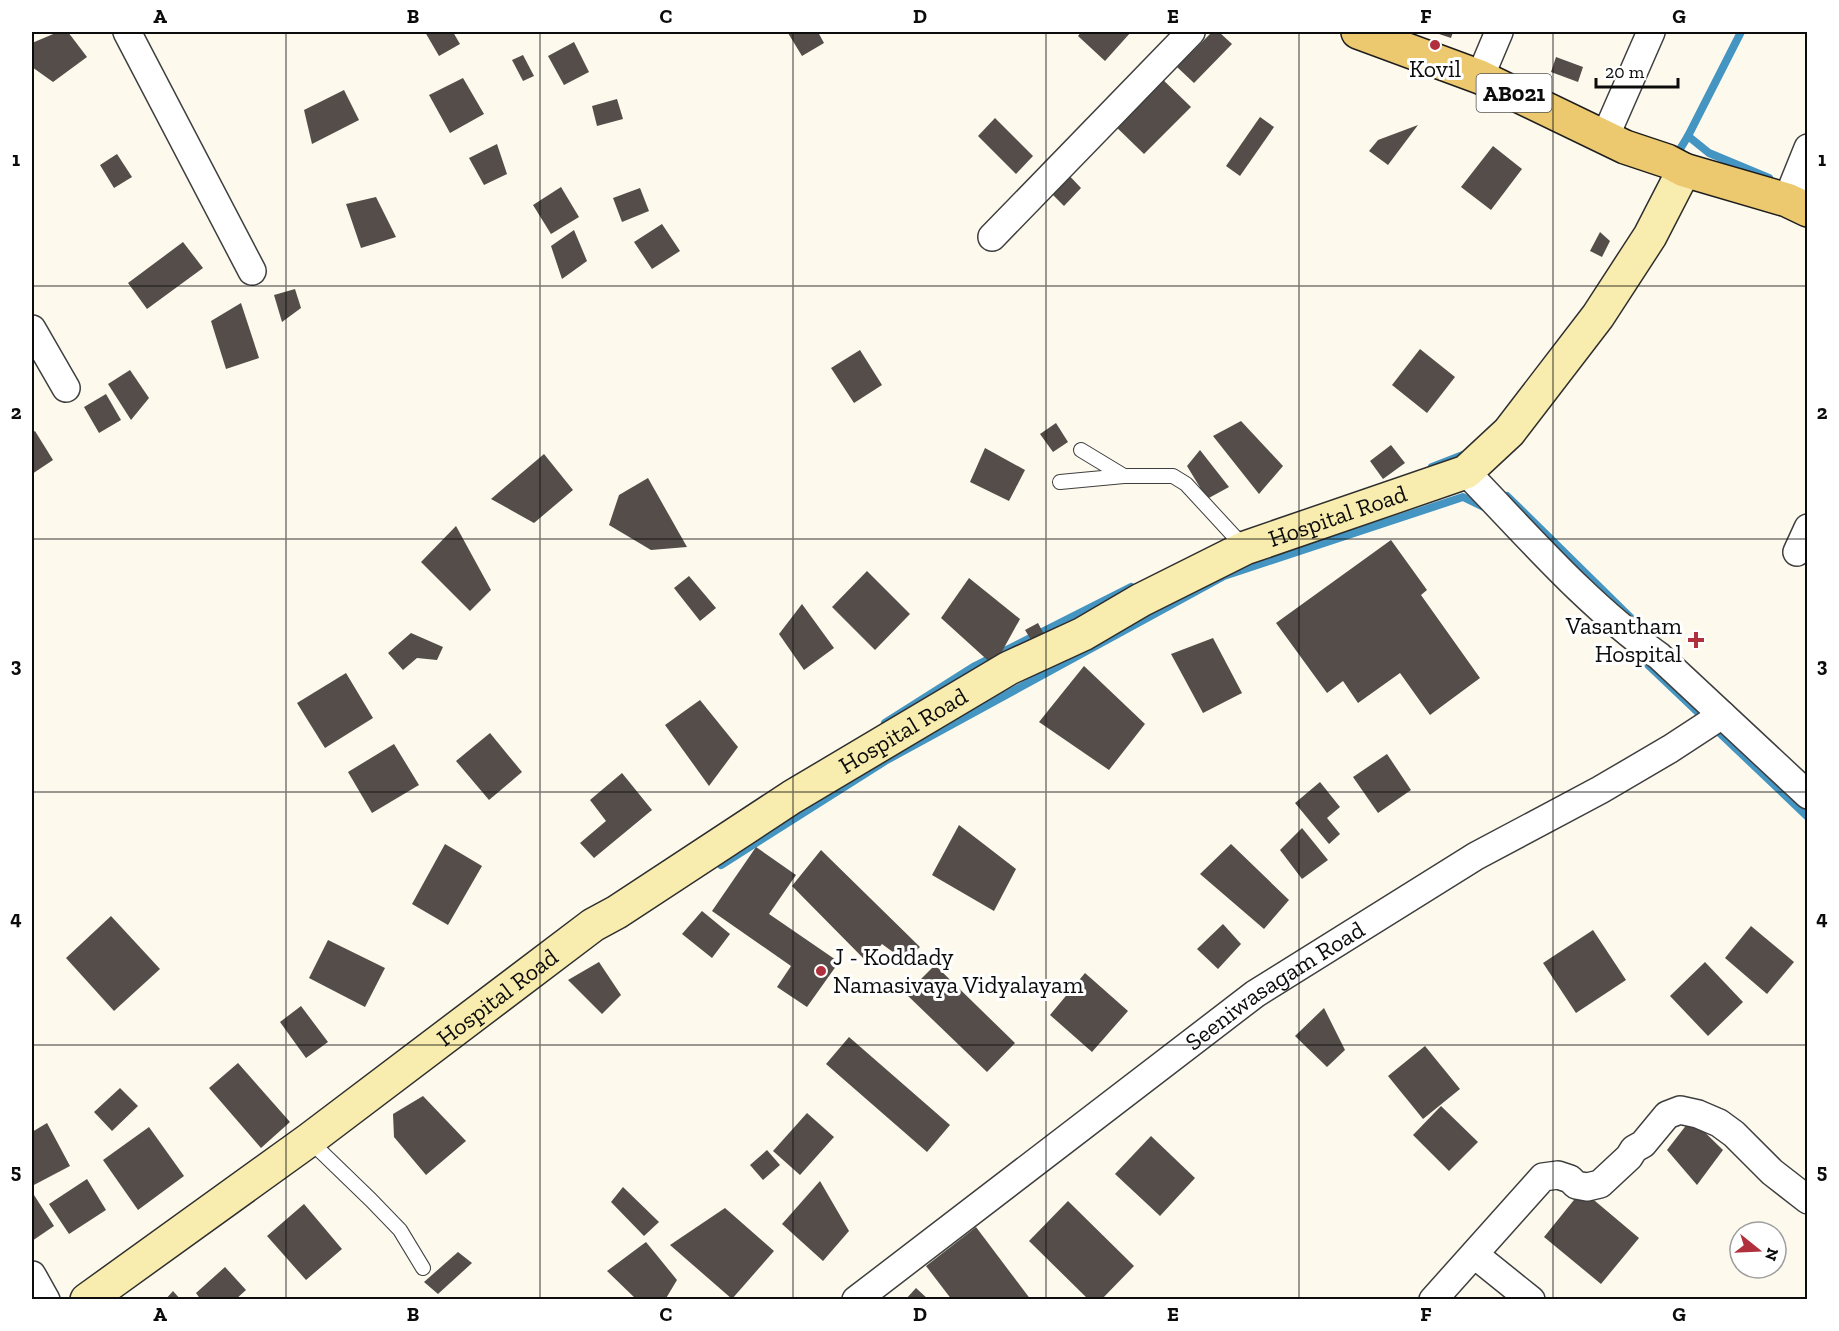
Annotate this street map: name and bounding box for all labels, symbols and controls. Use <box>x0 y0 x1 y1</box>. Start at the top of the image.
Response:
text: A <box>153 4 167 28</box>
text: B <box>407 4 419 28</box>
text: C <box>660 4 673 28</box>
text: D <box>913 4 927 28</box>
text: E <box>1167 4 1179 28</box>
text: F <box>1420 4 1432 28</box>
text: G <box>1672 4 1686 28</box>
marker: Kovil <box>1428 38 1442 52</box>
scale bar <box>1596 51 1678 89</box>
place label: Kovil <box>1409 54 1461 83</box>
text: 20 m <box>1605 61 1645 83</box>
road number: AB021 <box>1476 74 1552 112</box>
text: 1 <box>12 147 20 171</box>
text: 1 <box>1818 147 1826 171</box>
text: 2 <box>11 400 22 424</box>
text: 2 <box>1817 400 1828 424</box>
street label: Hospital Road <box>1265 478 1411 553</box>
place label: Vasantham Hospital <box>1565 611 1682 668</box>
marker: Vasantham Hospital <box>1687 631 1705 649</box>
text: 3 <box>11 653 22 677</box>
text: 3 <box>1817 653 1828 677</box>
street label: Hospital Road <box>834 681 972 780</box>
text: 4 <box>10 906 22 930</box>
text: 4 <box>1816 906 1828 930</box>
street label: Seeniwasagam Road <box>1179 914 1370 1056</box>
street label: Hospital Road <box>431 942 563 1052</box>
place label: J - Koddady Namasivaya Vidyalayam <box>833 942 1084 999</box>
marker: J - Koddady Namasivaya Vidyalayam <box>814 964 828 978</box>
text: 5 <box>11 1159 21 1183</box>
text: 5 <box>1817 1159 1827 1183</box>
north arrow <box>1728 1220 1788 1280</box>
text: N <box>1761 1246 1783 1263</box>
text: A <box>153 1302 167 1326</box>
text: B <box>407 1302 419 1326</box>
text: C <box>660 1302 673 1326</box>
text: D <box>913 1302 927 1326</box>
text: E <box>1167 1302 1179 1326</box>
text: F <box>1420 1302 1432 1326</box>
text: G <box>1672 1302 1686 1326</box>

